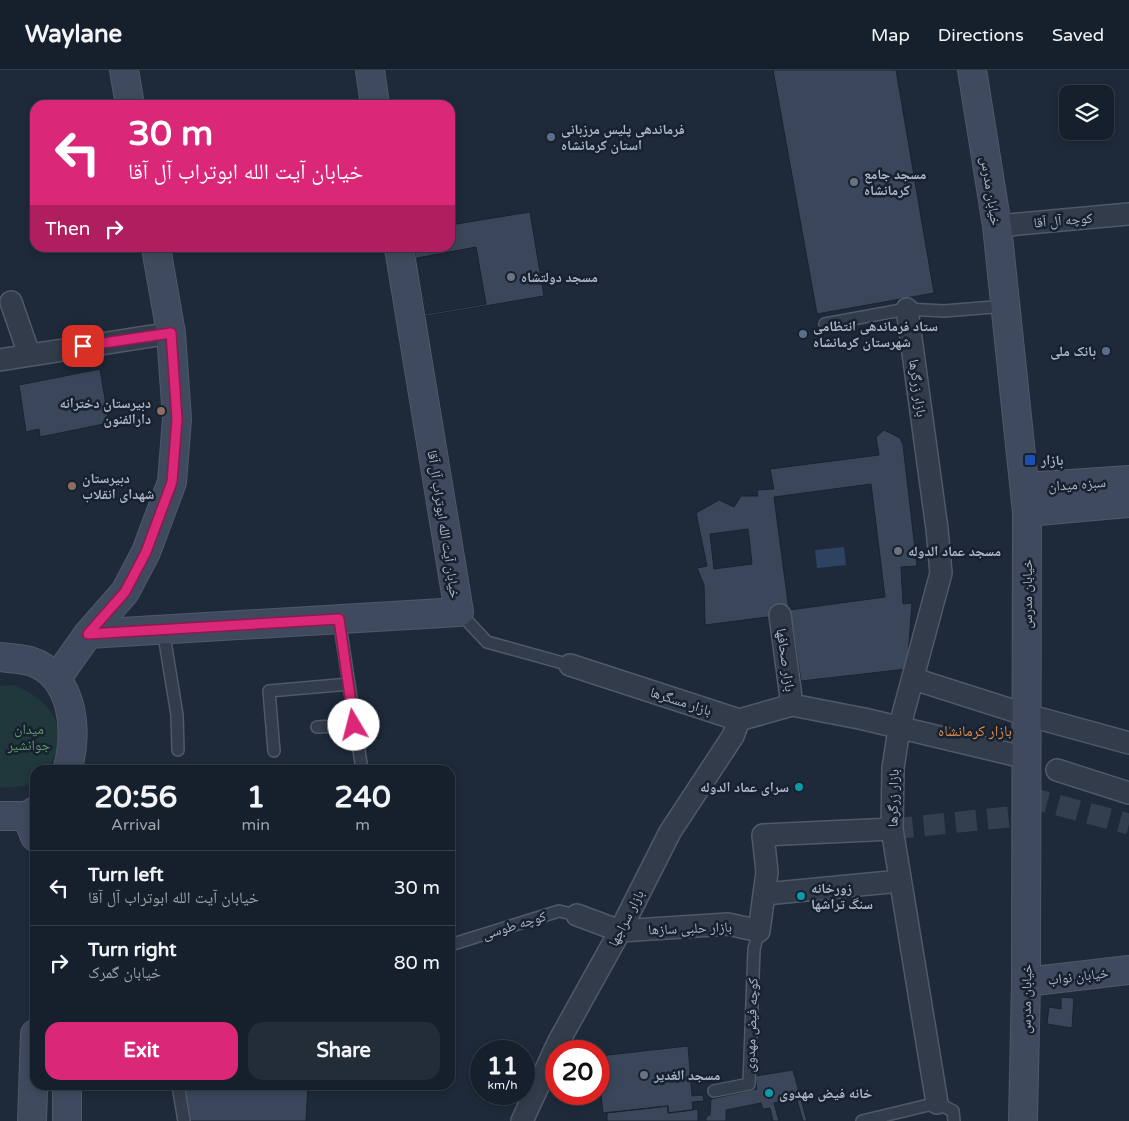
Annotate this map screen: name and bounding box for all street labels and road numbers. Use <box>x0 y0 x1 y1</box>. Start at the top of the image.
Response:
street label: خیابان مدرس <box>977 156 1004 227</box>
street label: کوچه آل آقا <box>1033 209 1094 232</box>
street label: بازار زرگرها <box>905 358 930 418</box>
street label: خیابان آیت الله ابوتراب آل آقا <box>423 449 464 599</box>
street label: سبزه میدان <box>1048 474 1107 495</box>
street label: خیابان مدرس <box>1019 559 1036 629</box>
street label: بازار صحافها <box>773 627 798 693</box>
street label: بازار مسگرها <box>648 684 714 719</box>
street label: بازار زرگرها <box>884 769 903 827</box>
street label: بازار سراجها <box>605 887 648 949</box>
street label: کوچه طوسی <box>480 908 548 943</box>
street label: بازار حلبی سازها <box>648 919 732 938</box>
street label: خیابان مدرس <box>1017 964 1036 1034</box>
street label: خیابان نواب <box>1047 964 1110 989</box>
street label: کوچه فیض مهدوی <box>741 977 762 1073</box>

